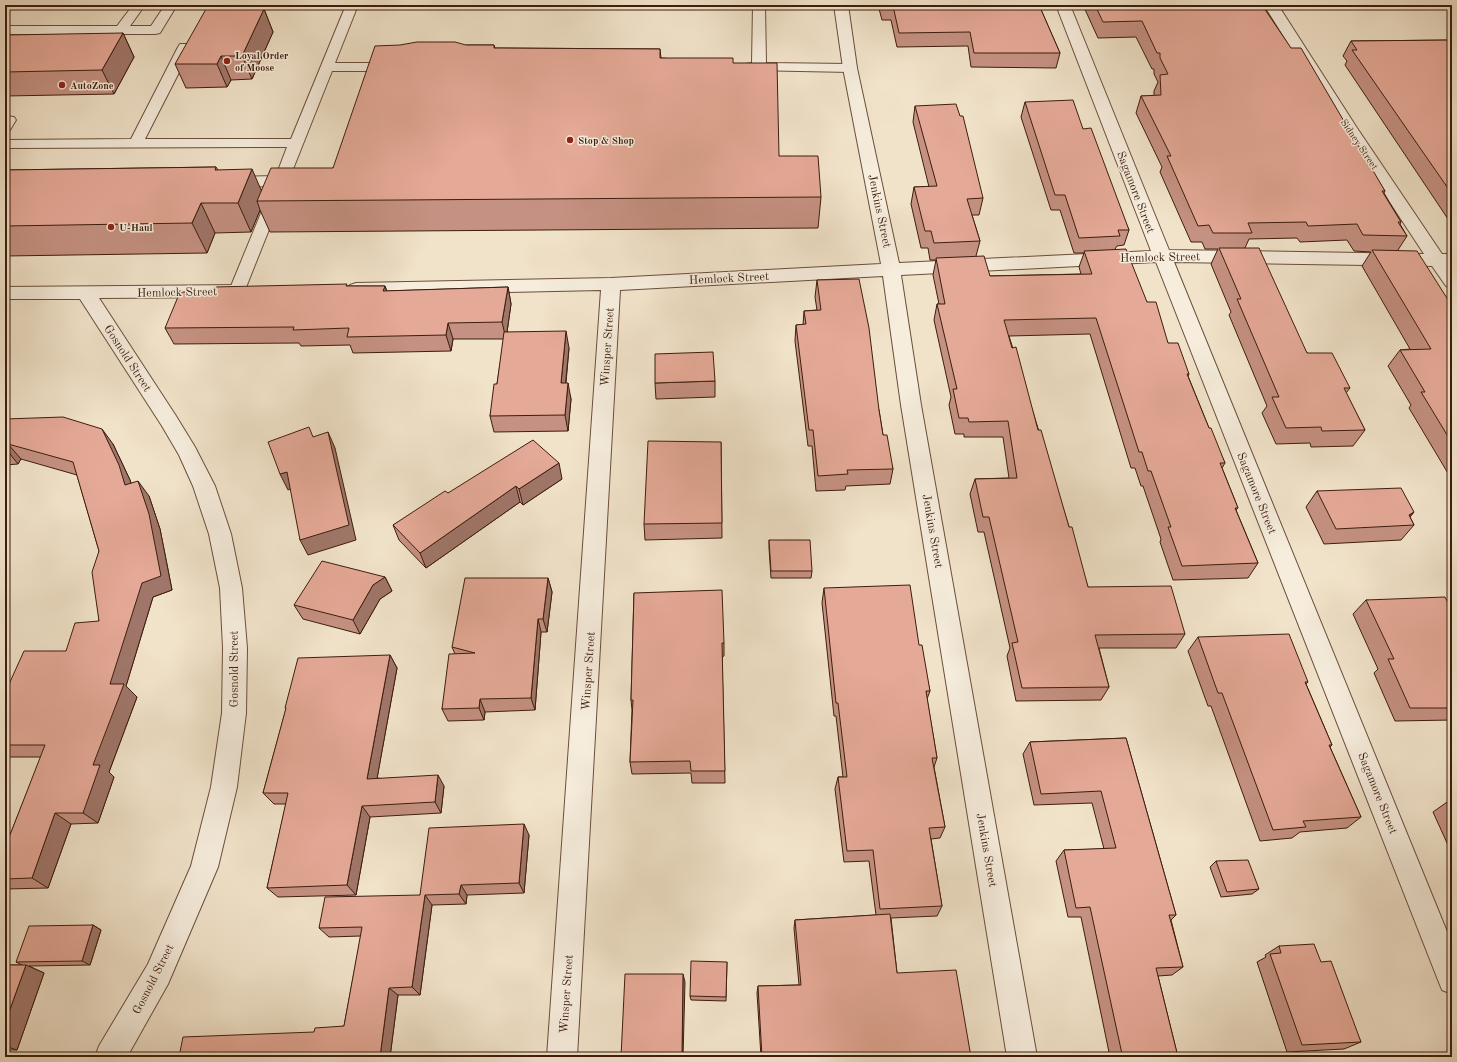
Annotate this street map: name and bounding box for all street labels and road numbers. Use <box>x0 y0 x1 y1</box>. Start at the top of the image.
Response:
street label: Sidney Street <box>1339 117 1380 172</box>
street label: Sagamore Street <box>1114 150 1156 235</box>
street label: Jenkins Street <box>865 173 893 249</box>
street label: Hemlock Street <box>1120 251 1200 265</box>
street label: Hemlock Street <box>689 271 769 287</box>
street label: Hemlock Street <box>137 286 217 300</box>
street label: Winsper Street <box>599 307 617 387</box>
street label: Gosnold Street <box>101 323 153 394</box>
street label: Sagamore Street <box>1234 451 1278 536</box>
street label: Jenkins Street <box>920 493 944 569</box>
street label: Gosnold Street <box>229 631 241 707</box>
street label: Winsper Street <box>580 631 598 711</box>
street label: Sagamore Street <box>1355 751 1399 836</box>
street label: Jenkins Street <box>974 812 998 888</box>
street label: Gosnold Street <box>131 942 177 1016</box>
street label: Winsper Street <box>558 954 576 1034</box>

